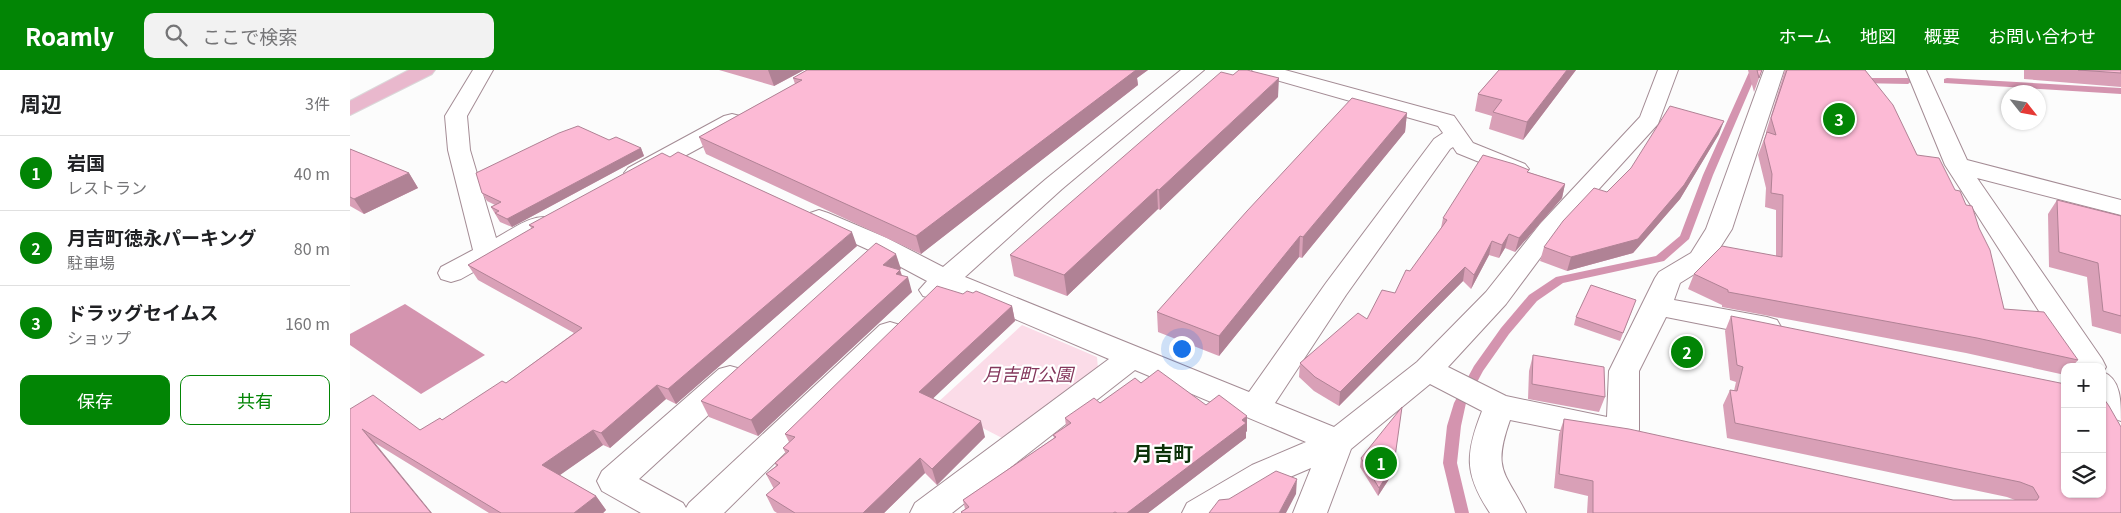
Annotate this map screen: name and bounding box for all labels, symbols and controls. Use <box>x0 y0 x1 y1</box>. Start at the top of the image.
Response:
search box <box>144 13 494 58</box>
text: Roamly <box>25 18 114 53</box>
icon: search <box>162 21 190 49</box>
text: ここで検索 <box>202 22 297 49</box>
text: ホーム <box>1779 22 1832 48</box>
text: 地図 <box>1860 22 1896 48</box>
text: 概要 <box>1924 22 1960 48</box>
text: お問い合わせ <box>1988 22 2096 48</box>
north arrow <box>2001 85 2046 130</box>
text: 周辺 <box>20 88 62 118</box>
text: 3件 <box>305 91 330 115</box>
pin: 3 <box>1823 100 1855 138</box>
text: 岩国 <box>67 148 105 175</box>
text: 1 <box>31 161 41 185</box>
text: 40 m <box>294 161 330 185</box>
text: レストラン <box>67 175 147 199</box>
text: 月吉町徳永パーキング <box>67 223 256 250</box>
text: 2 <box>31 236 41 260</box>
text: 80 m <box>294 236 330 260</box>
text: 駐車場 <box>67 250 115 274</box>
text: ドラッグセイムス <box>67 298 219 325</box>
text: 3 <box>31 311 41 335</box>
text: 160 m <box>285 311 330 335</box>
text: ショップ <box>67 325 131 349</box>
pin: 2 <box>1671 333 1703 371</box>
your location <box>1169 336 1195 362</box>
park label: 月吉町公園 <box>983 360 1076 386</box>
map controls <box>2061 363 2106 498</box>
button: + <box>2061 363 2106 408</box>
button: 保存 <box>20 375 170 425</box>
button: 共有 <box>180 375 330 425</box>
button: − <box>2061 408 2106 453</box>
district label: 月吉町 <box>1133 438 1193 467</box>
pin: 1 <box>1365 444 1397 482</box>
button: layers <box>2061 453 2106 498</box>

